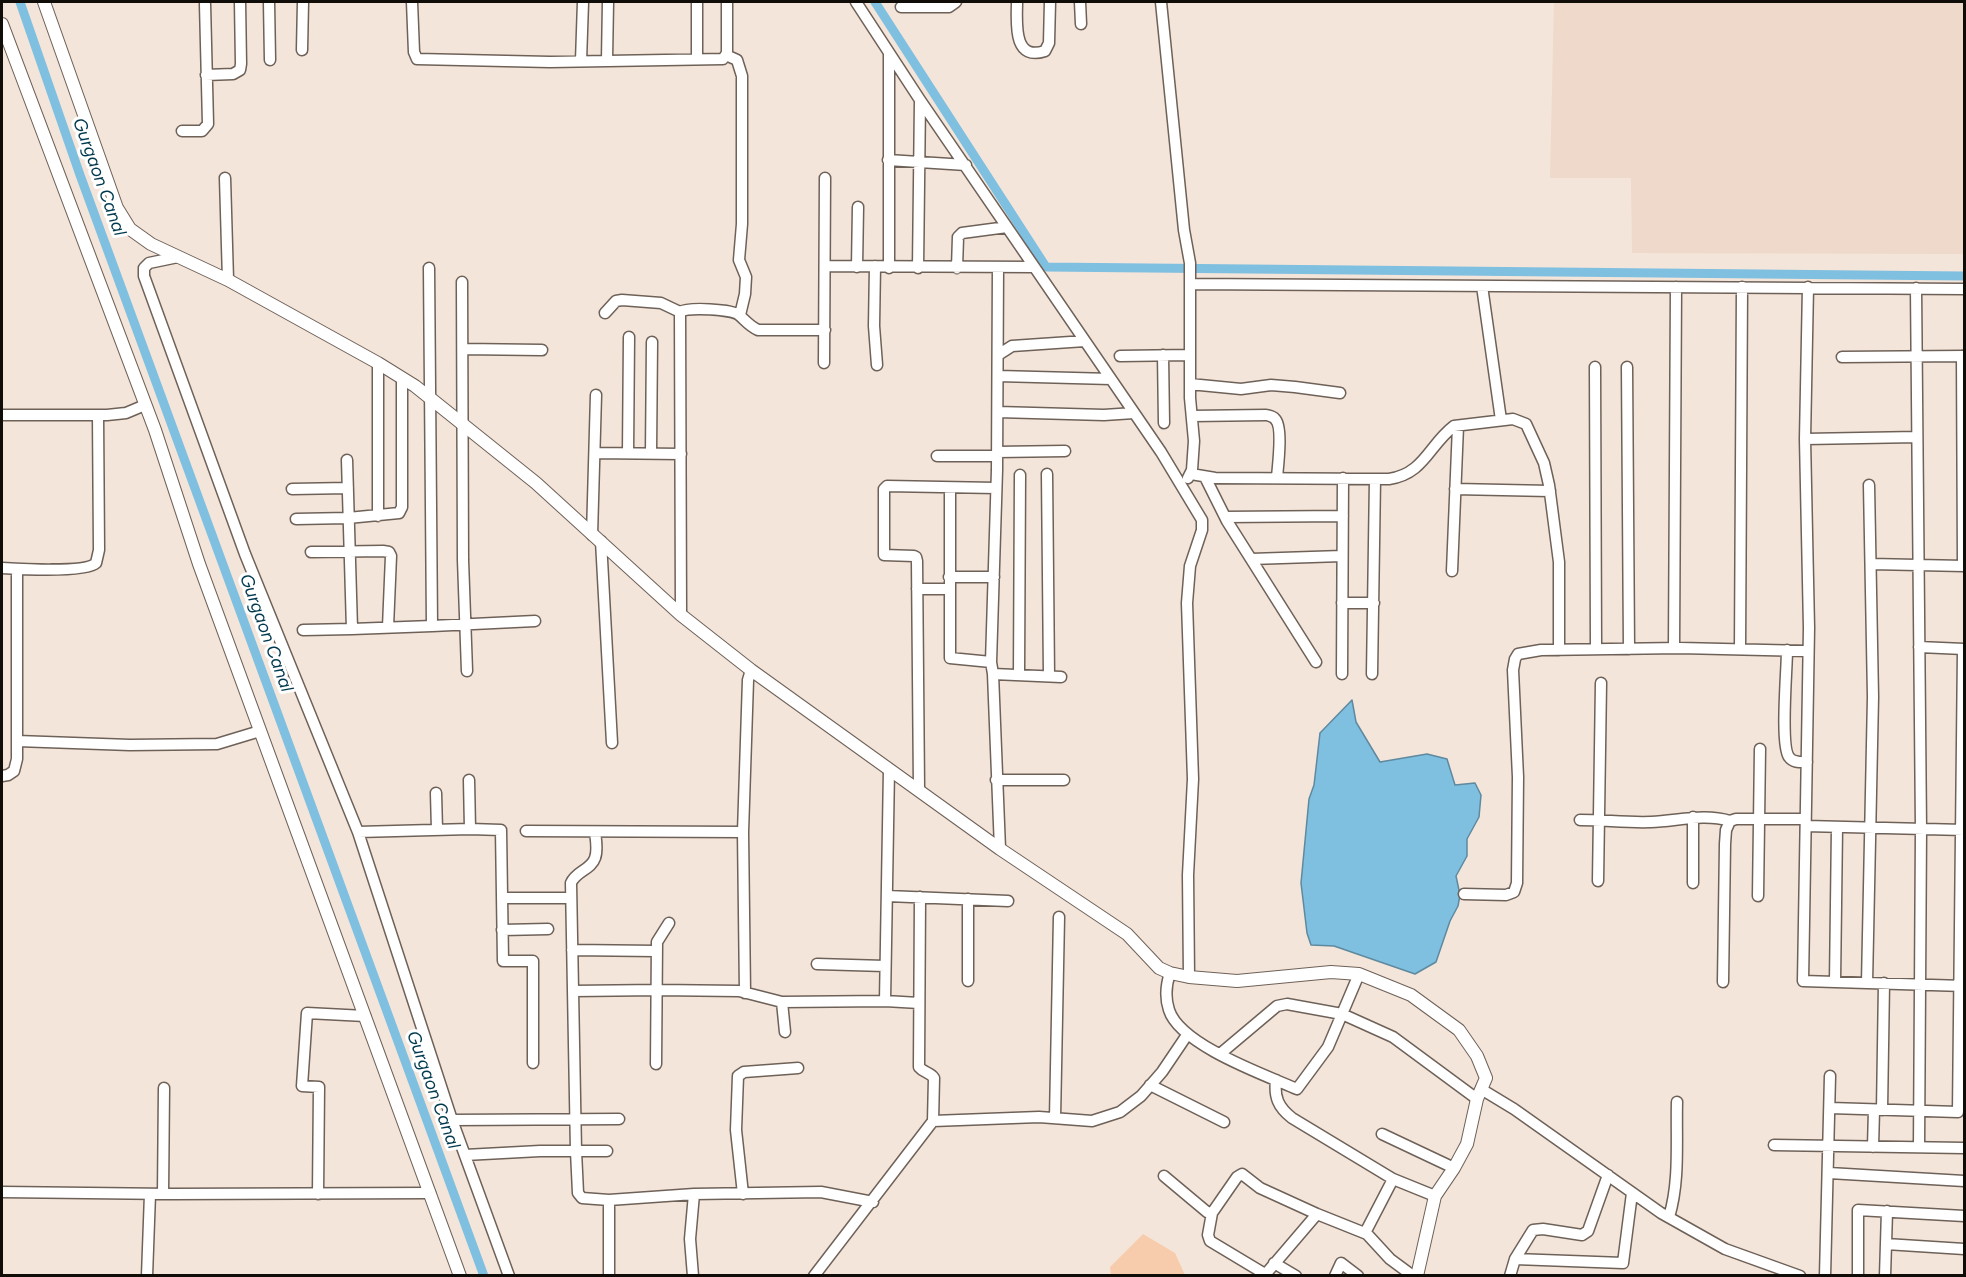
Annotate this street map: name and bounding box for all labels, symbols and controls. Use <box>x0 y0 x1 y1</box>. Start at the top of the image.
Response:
water label: Gurgaon Canal <box>68 115 130 239</box>
water label: Gurgaon Canal <box>235 571 297 695</box>
water label: Gurgaon Canal <box>402 1028 464 1152</box>

